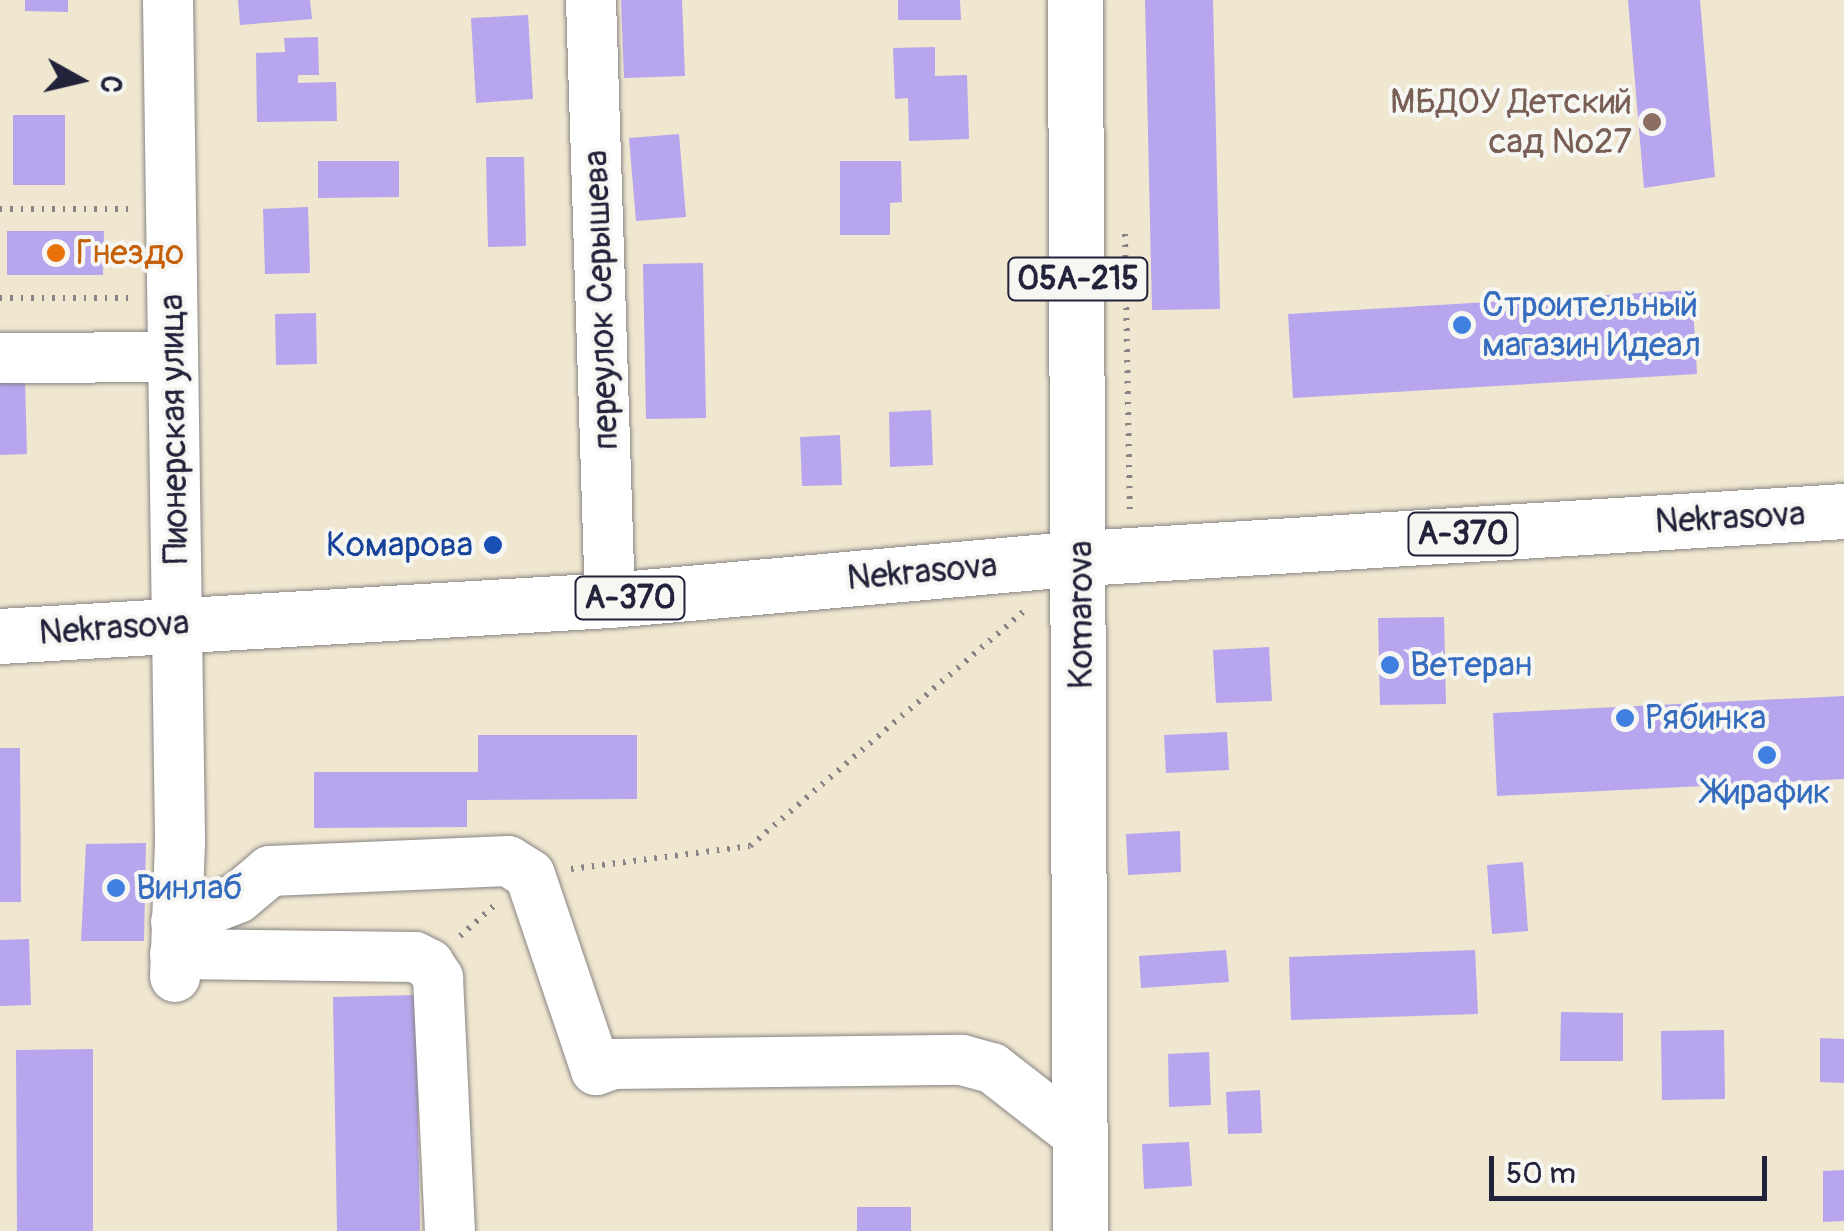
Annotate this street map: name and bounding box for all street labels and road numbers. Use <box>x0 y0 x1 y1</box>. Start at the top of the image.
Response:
street label: переулок Серышева <box>575 149 627 451</box>
road number: 05А-215 <box>1006 252 1150 306</box>
street label: Пионерская улица <box>151 294 197 564</box>
street label: Nekrasova <box>1654 493 1806 543</box>
road number: А-370 <box>1406 507 1520 561</box>
street label: Komarova <box>1060 541 1102 689</box>
street label: Nekrasova <box>845 545 999 599</box>
road number: А-370 <box>572 571 688 625</box>
street label: Nekrasova <box>37 602 191 654</box>

